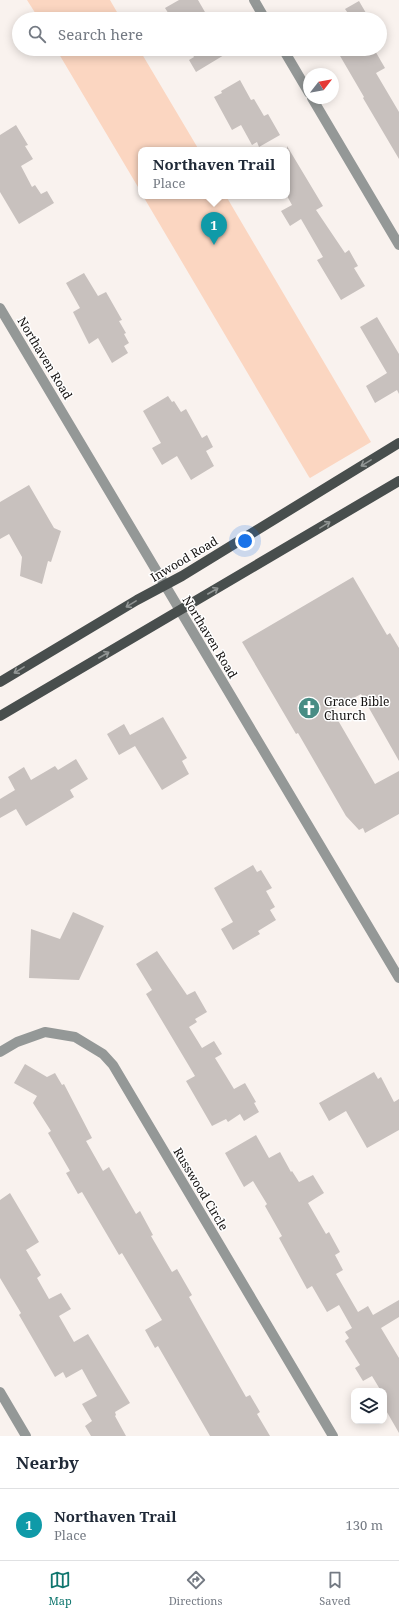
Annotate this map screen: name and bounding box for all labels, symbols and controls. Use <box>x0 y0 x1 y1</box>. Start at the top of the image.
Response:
search box <box>12 12 387 56</box>
icon: search <box>26 23 48 45</box>
text: Search here <box>58 24 143 44</box>
north arrow <box>303 68 339 104</box>
popup <box>138 147 290 199</box>
text: Northaven Trail <box>153 154 275 174</box>
text: Place <box>153 174 185 192</box>
pin: 1 <box>201 212 227 245</box>
street label: Northaven Road <box>14 314 77 403</box>
one-way arrow <box>361 459 372 467</box>
one-way arrow <box>319 521 331 529</box>
your location <box>235 531 255 551</box>
street label: Inwood Road <box>147 532 221 586</box>
one-way arrow <box>207 586 219 594</box>
street label: Northaven Road <box>179 593 242 682</box>
one-way arrow <box>125 601 137 609</box>
one-way arrow <box>98 650 110 658</box>
one-way arrow <box>13 667 25 675</box>
place label: Grace Bible Church <box>324 693 389 724</box>
church icon: Grace Bible Church <box>296 695 322 721</box>
street label: Russwood Circle <box>170 1144 232 1234</box>
map controls <box>351 1388 387 1424</box>
button: layers <box>351 1388 387 1424</box>
text: Nearby <box>16 1451 79 1474</box>
text: Northaven Trail <box>54 1506 176 1526</box>
text: 1 <box>25 1516 33 1534</box>
text: 130 m <box>346 1516 383 1534</box>
text: Place <box>54 1526 87 1544</box>
tab: Map <box>48 1569 72 1608</box>
tab: Directions <box>169 1569 222 1608</box>
tab: Saved <box>319 1569 351 1608</box>

